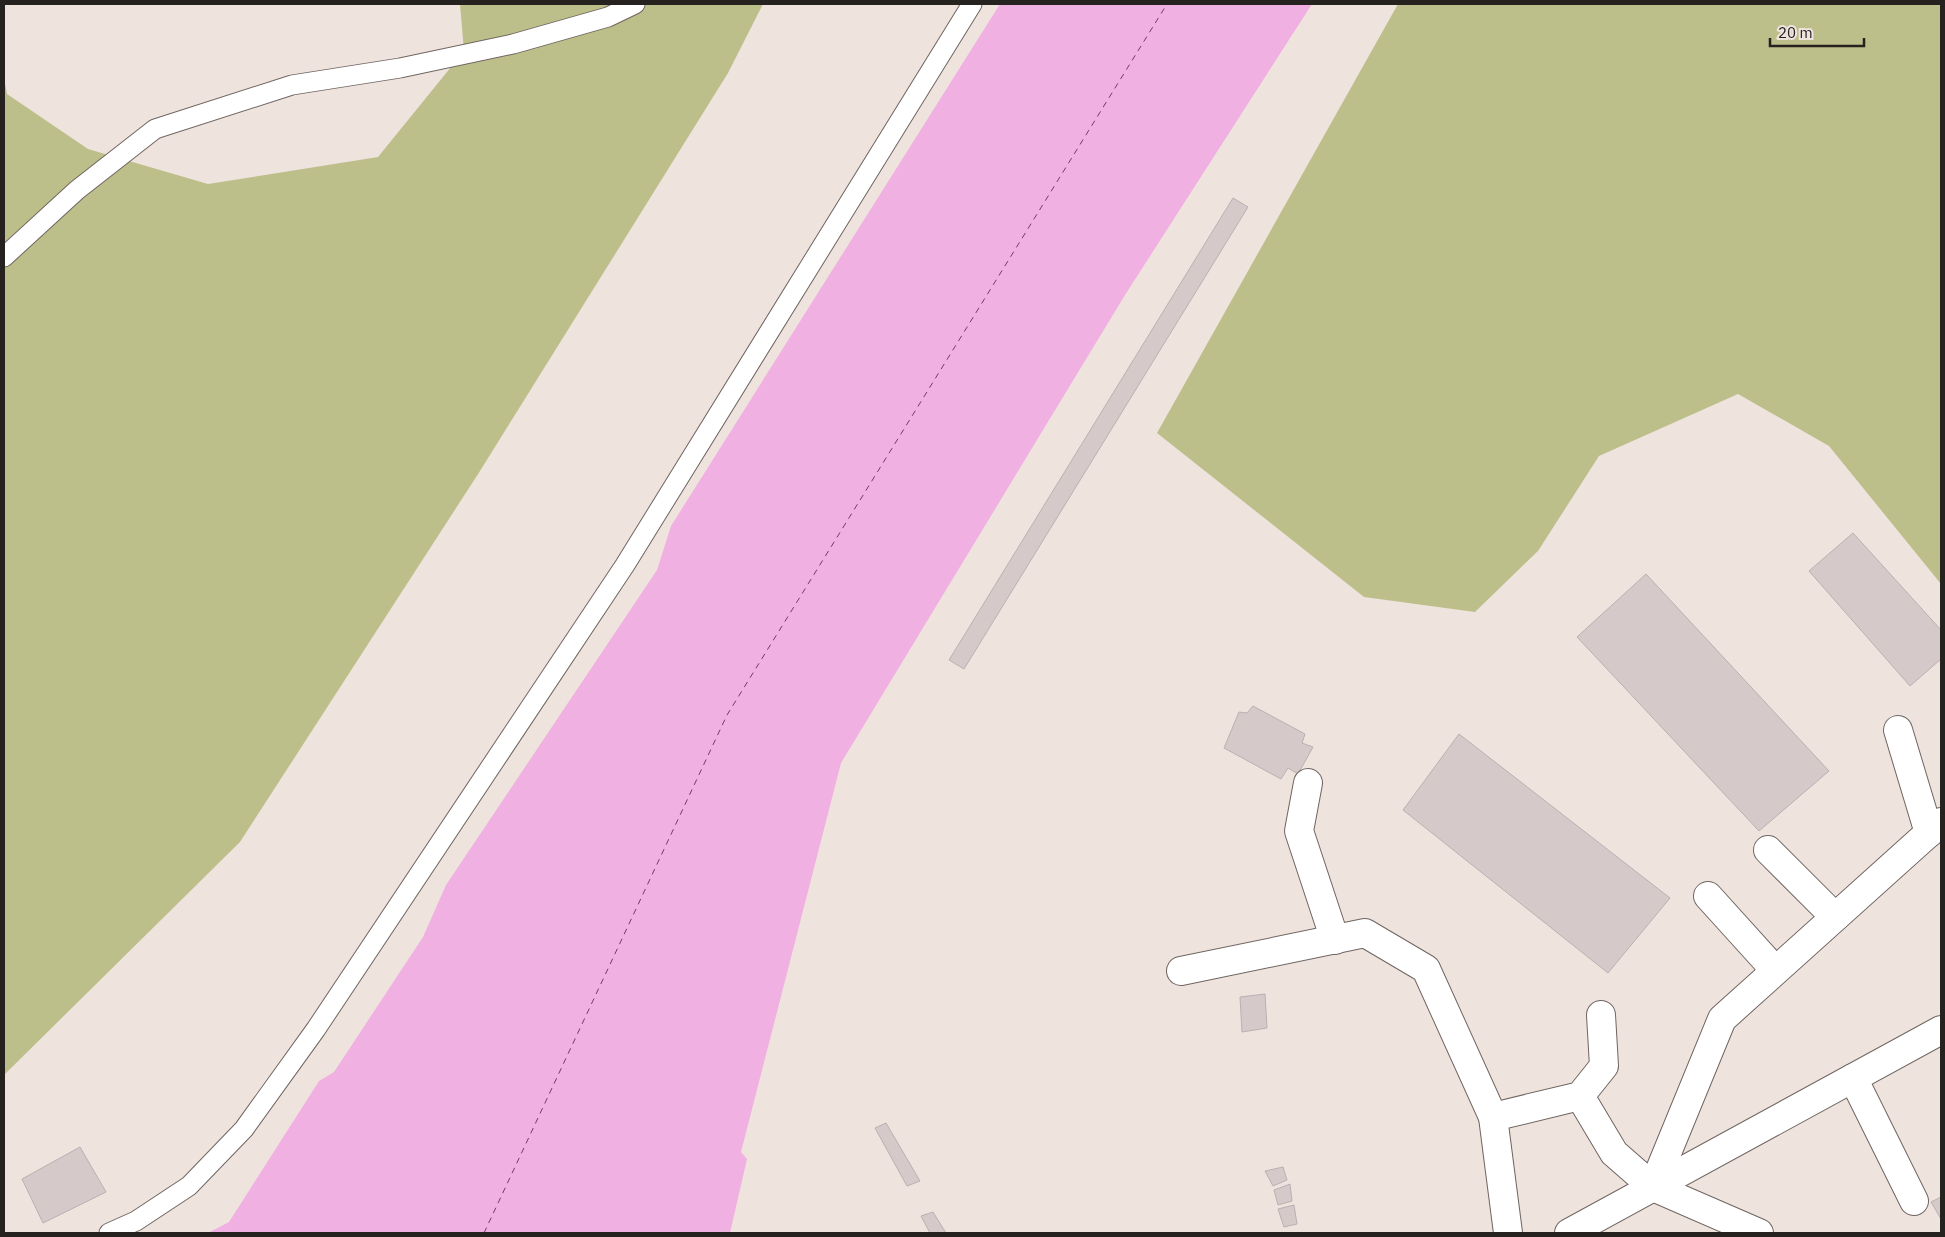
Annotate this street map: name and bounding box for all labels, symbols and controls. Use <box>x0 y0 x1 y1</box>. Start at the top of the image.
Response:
scale bar <box>1770 15 1864 47</box>
text: 20 m <box>1778 23 1813 42</box>

